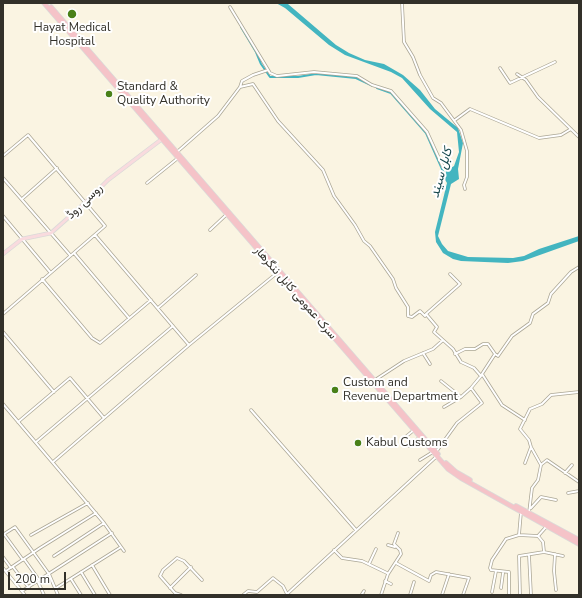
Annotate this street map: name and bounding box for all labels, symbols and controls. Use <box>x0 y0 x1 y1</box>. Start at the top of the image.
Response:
marker: Hayat Medical Hospital <box>66 8 78 20</box>
place label: Hayat Medical Hospital <box>34 21 110 49</box>
place label: Standard & Quality Authority <box>117 80 210 108</box>
marker: Standard & Quality Authority <box>104 89 114 99</box>
water label: کابل سيند <box>427 146 457 200</box>
street label: روسی روڈ <box>64 181 106 223</box>
street label: سرک عمومی کابل ننگرهار <box>251 244 339 342</box>
place label: Custom and Revenue Department <box>343 376 458 404</box>
marker: Custom and Revenue Department <box>330 385 340 395</box>
place label: Kabul Customs <box>366 436 447 450</box>
marker: Kabul Customs <box>353 438 363 448</box>
scale bar <box>10 564 68 590</box>
text: 200 m <box>15 571 50 587</box>

